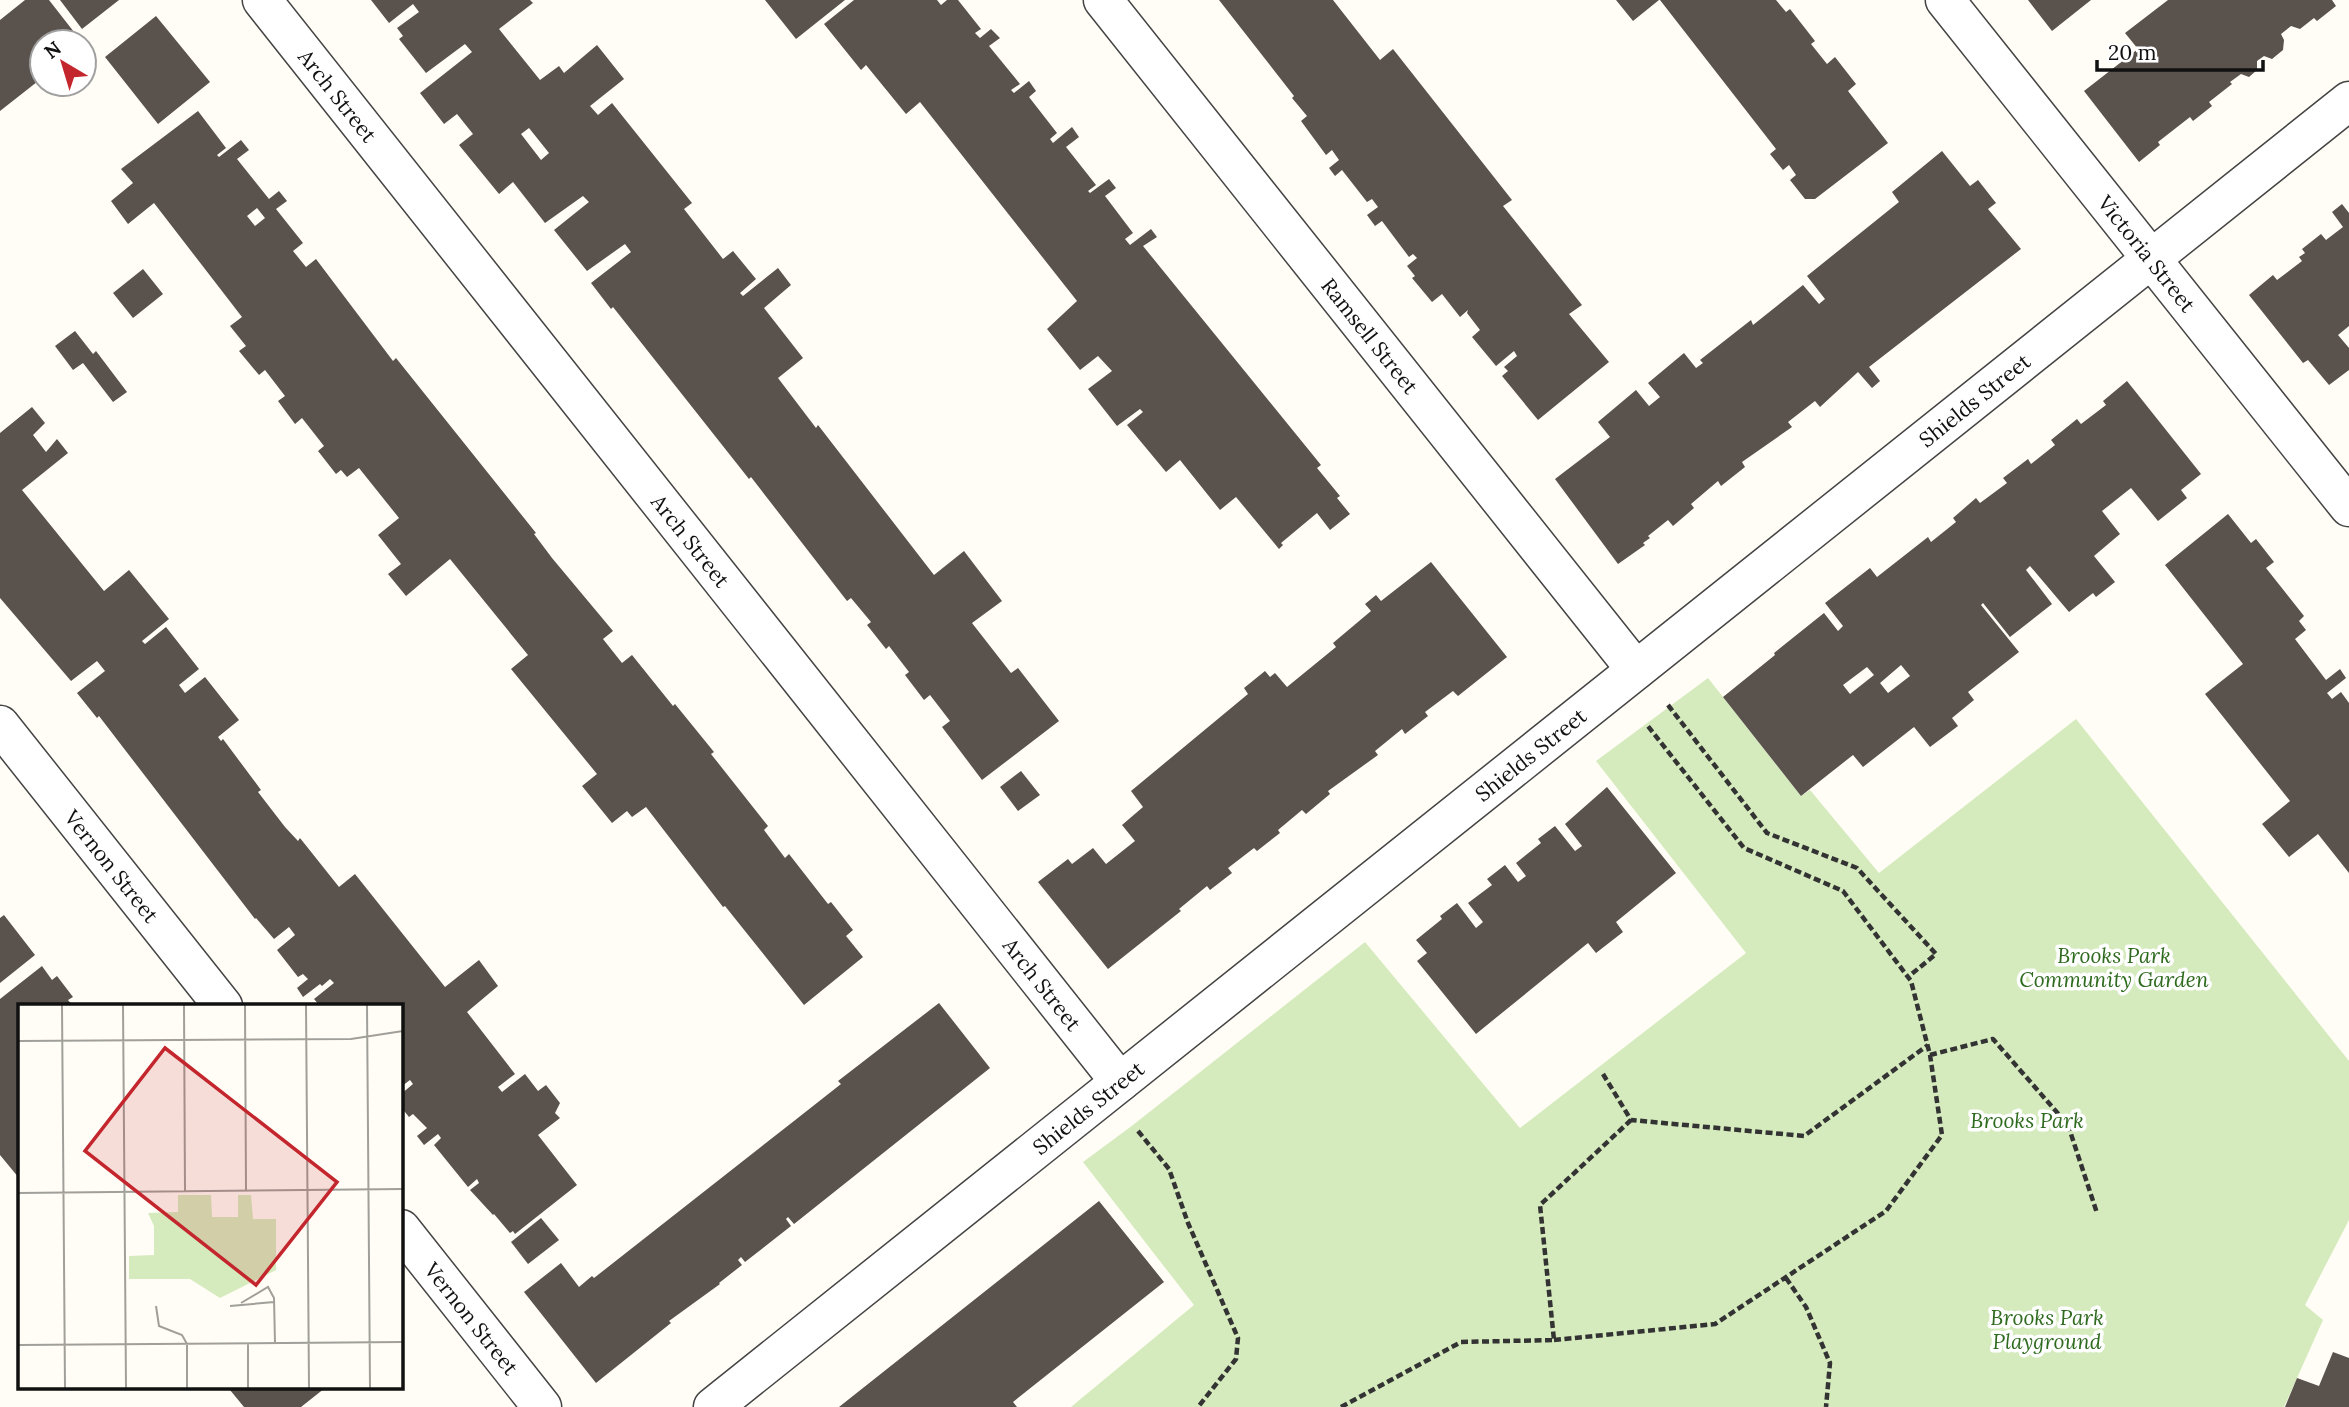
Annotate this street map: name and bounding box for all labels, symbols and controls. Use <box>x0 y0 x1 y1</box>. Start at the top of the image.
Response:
north arrow <box>28 28 98 98</box>
scale bar <box>2097 28 2263 72</box>
text: N <box>39 35 66 64</box>
text: 20 m <box>2108 39 2157 66</box>
street label: Arch Street <box>292 43 383 148</box>
street label: Victoria Street <box>2092 189 2202 318</box>
street label: Ramsell Street <box>1316 272 1425 400</box>
street label: Shields Street <box>1913 347 2036 453</box>
street label: Arch Street <box>645 488 736 593</box>
street label: Shields Street <box>1469 701 1592 807</box>
street label: Vernon Street <box>58 803 165 928</box>
street label: Arch Street <box>997 931 1088 1037</box>
park label: Brooks Park Community Garden <box>2019 942 2209 993</box>
inset map <box>18 1004 402 1390</box>
street label: Shields Street <box>1027 1054 1150 1160</box>
park label: Brooks Park <box>1970 1107 2084 1134</box>
street label: Vernon Street <box>418 1256 525 1381</box>
park label: Brooks Park Playground <box>1990 1304 2104 1355</box>

